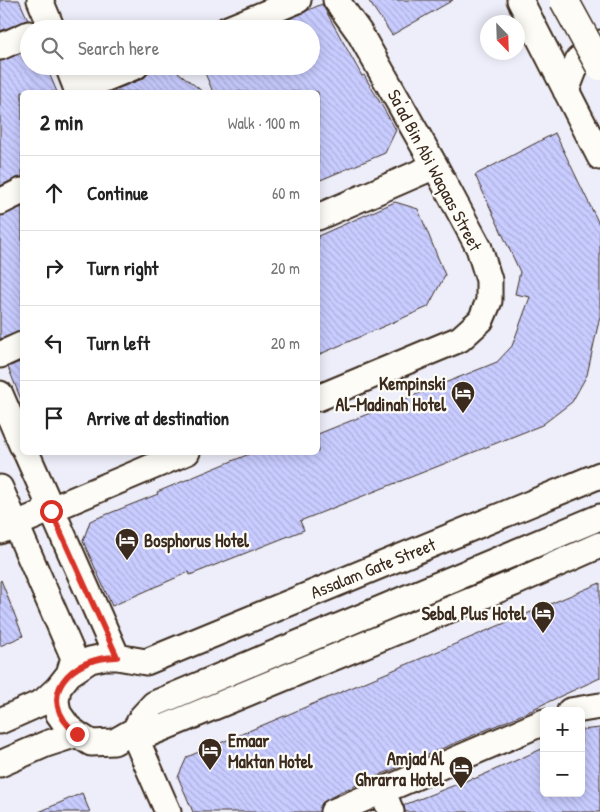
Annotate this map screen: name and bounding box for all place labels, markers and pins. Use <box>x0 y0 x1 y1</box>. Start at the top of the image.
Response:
place label: Kempinski Al-Madinah Hotel <box>336 371 447 417</box>
hotel icon: Kempinski Al-Madinah Hotel <box>450 380 476 414</box>
hotel icon: Bosphorus Hotel <box>114 527 140 561</box>
place label: Bosphorus Hotel <box>144 528 250 554</box>
hotel icon: Sebal Plus Hotel <box>530 600 556 634</box>
place label: Sebal Plus Hotel <box>422 601 527 626</box>
place label: Emaar Maktan Hotel <box>228 728 314 774</box>
hotel icon: Emaar Maktan Hotel <box>197 737 223 771</box>
place label: Amjad Al Ghrarra Hotel <box>355 746 445 792</box>
hotel icon: Amjad Al Ghrarra Hotel <box>448 755 474 789</box>

